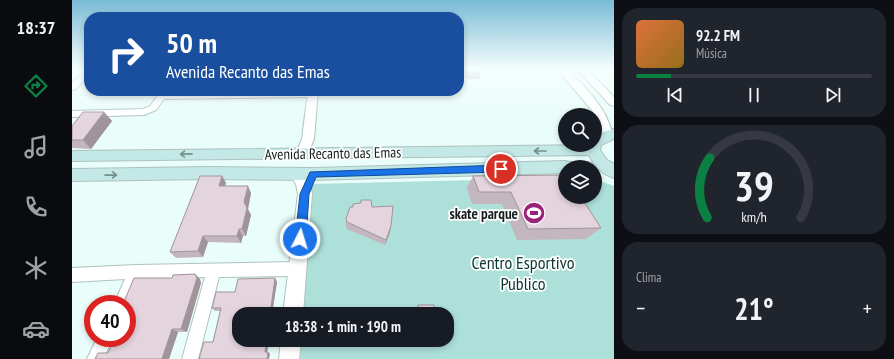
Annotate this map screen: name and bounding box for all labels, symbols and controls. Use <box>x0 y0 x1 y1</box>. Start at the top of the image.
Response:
text: 18:37 <box>17 16 55 39</box>
text: 50 m <box>166 24 217 61</box>
text: 92.2 FM <box>696 26 740 45</box>
icon: right <box>100 28 152 80</box>
text: Música <box>696 45 727 62</box>
text: Avenida Recanto das Emas <box>166 60 330 83</box>
icon: directions <box>22 72 50 100</box>
icon: previous <box>664 84 686 106</box>
icon: pause <box>743 84 765 106</box>
icon: next <box>822 84 844 106</box>
map controls <box>558 108 602 204</box>
button: search <box>558 108 602 152</box>
icon: music <box>22 133 50 161</box>
street label: Avenida Recanto das Emas <box>265 142 401 164</box>
one-way arrow <box>534 147 547 155</box>
one-way arrow <box>180 150 193 158</box>
pin <box>484 152 518 186</box>
icon: arrive <box>490 158 512 180</box>
text: 39 <box>734 158 774 211</box>
button: layers <box>558 160 602 204</box>
one-way arrow <box>104 171 117 179</box>
icon: phone <box>22 193 50 221</box>
sports icon: skate parque <box>521 200 547 226</box>
place label: skate parque <box>449 204 518 223</box>
text: km/h <box>741 206 767 225</box>
position arrow <box>279 218 321 260</box>
park label: Centro Esportivo Publico <box>472 251 575 295</box>
icon: climate <box>22 254 50 282</box>
text: Clima <box>636 269 661 286</box>
text: 21° <box>734 289 774 328</box>
text: − <box>636 294 645 322</box>
text: + <box>863 294 872 322</box>
speed limit sign: 40 <box>84 295 136 347</box>
icon: car <box>22 315 50 343</box>
text: 18:38 · 1 min · 190 m <box>285 317 401 336</box>

